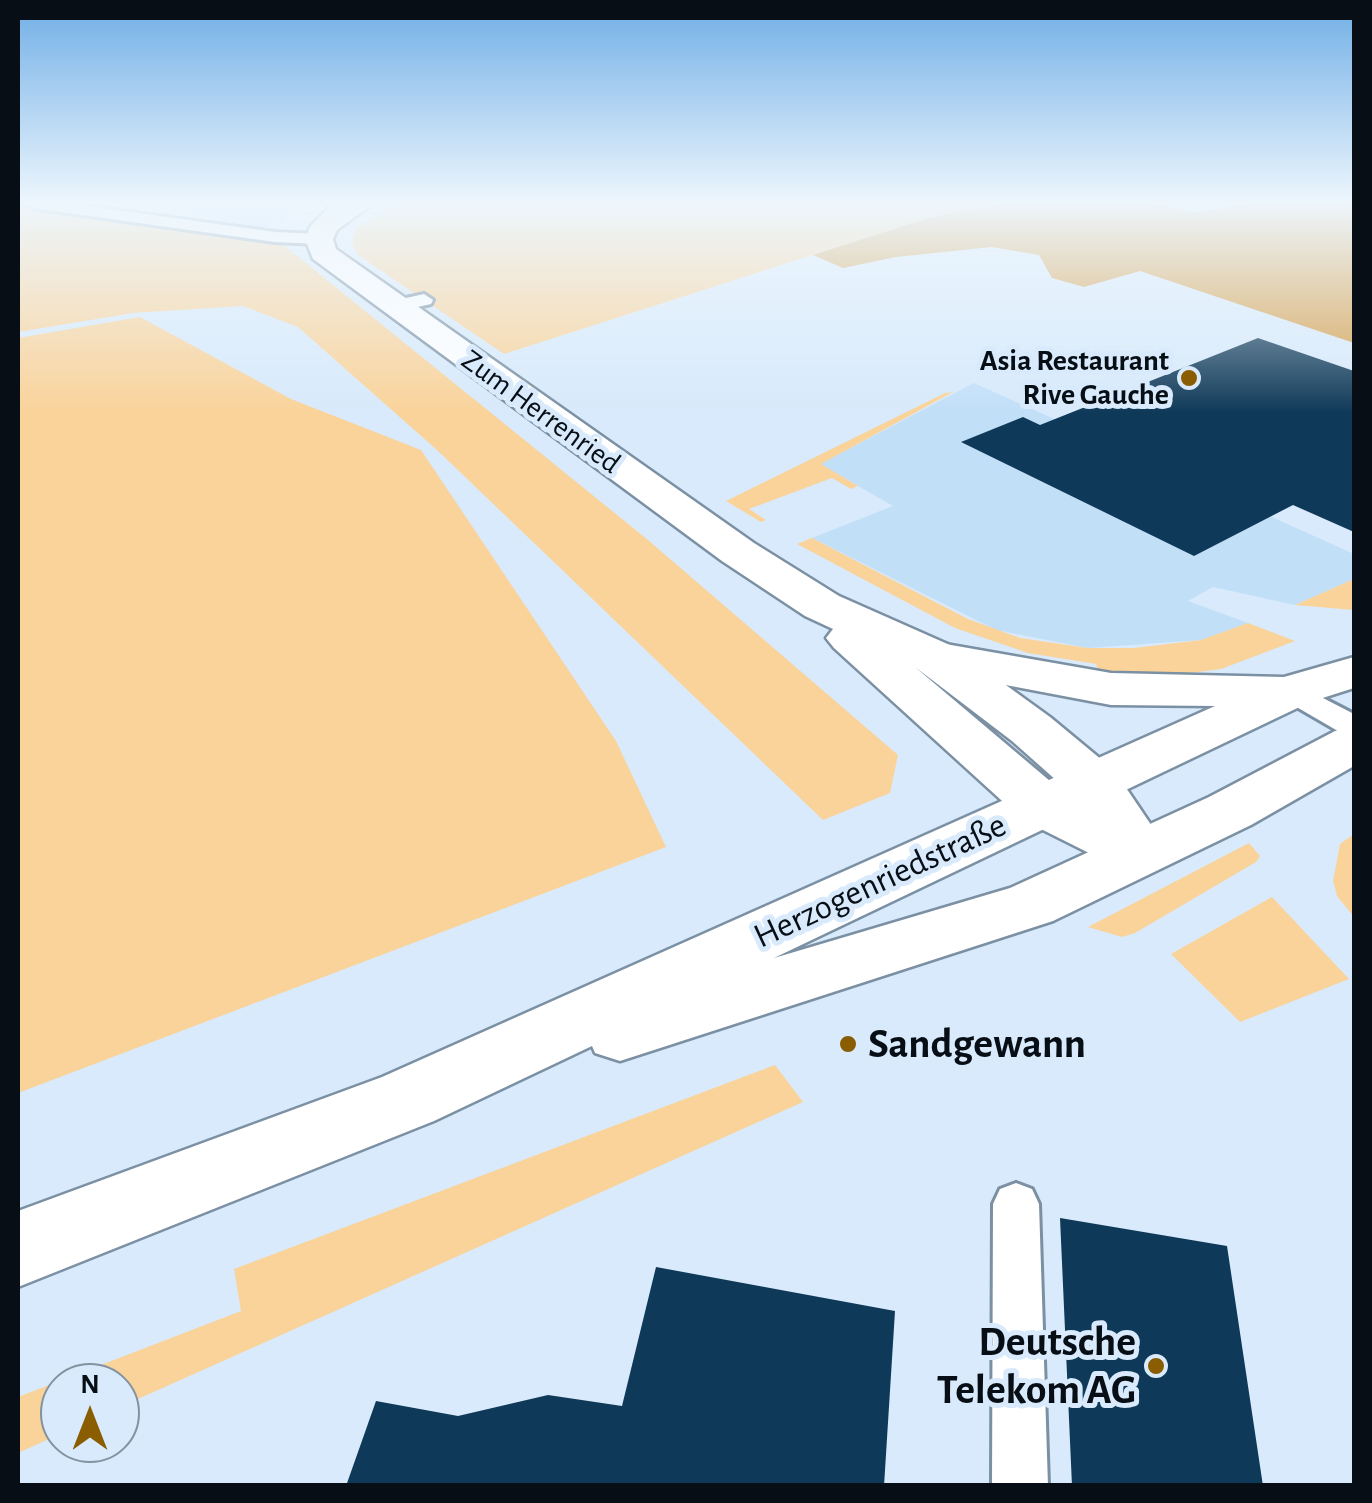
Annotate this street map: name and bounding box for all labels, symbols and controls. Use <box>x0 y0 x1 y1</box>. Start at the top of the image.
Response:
street label: Zum Herrenried <box>454 342 628 482</box>
place label: Asia Restaurant Rive Gauche <box>980 343 1169 414</box>
marker: Asia Restaurant Rive Gauche <box>1178 367 1200 389</box>
street label: Herzogenriedstraße <box>747 804 1013 958</box>
place label: Sandgewann <box>868 1019 1086 1069</box>
marker: Sandgewann <box>837 1033 859 1055</box>
place label: Deutsche Telekom AG <box>937 1317 1136 1415</box>
marker: Deutsche Telekom AG <box>1145 1355 1167 1377</box>
north arrow <box>40 1363 140 1463</box>
text: N <box>80 1371 100 1399</box>

